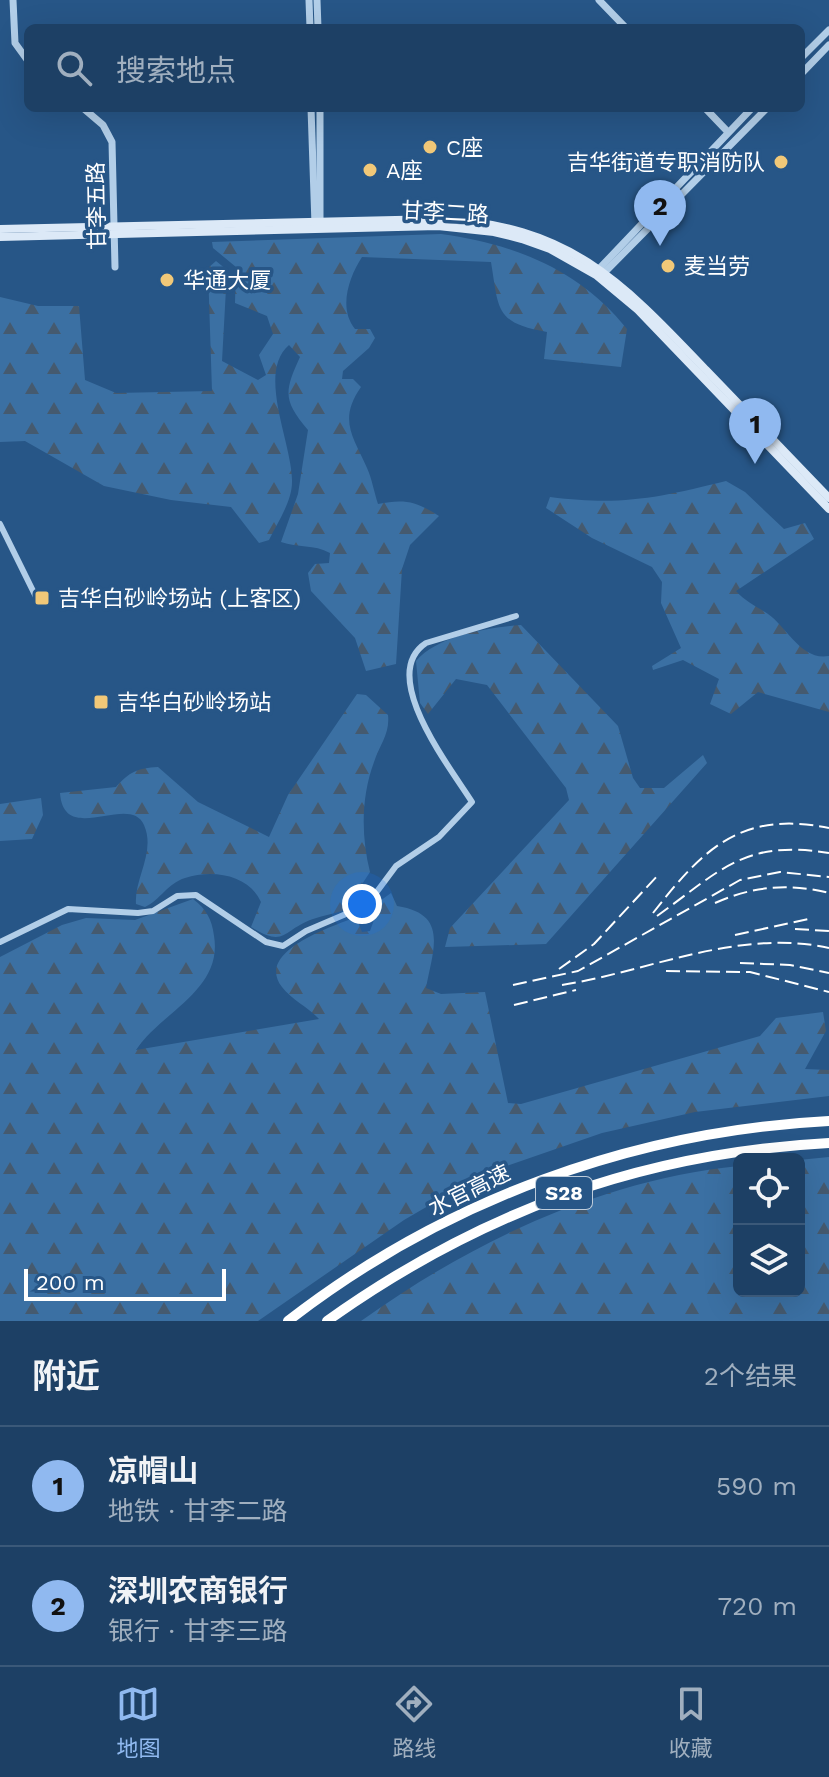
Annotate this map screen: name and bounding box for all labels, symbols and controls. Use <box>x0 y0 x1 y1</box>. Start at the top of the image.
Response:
search box <box>24 24 805 112</box>
icon: search <box>52 46 96 90</box>
text: 搜索地点 <box>116 53 236 88</box>
place label: C座 <box>446 135 483 160</box>
marker: C座 <box>421 138 439 156</box>
place label: 吉华街道专职消防队 <box>567 150 765 175</box>
marker: 吉华街道专职消防队 <box>772 153 790 171</box>
place label: A座 <box>386 158 423 183</box>
marker: A座 <box>361 161 379 179</box>
street label: 甘李五路 <box>83 162 110 250</box>
pin: 2 <box>634 180 686 246</box>
street label: 甘李二路 <box>400 198 490 227</box>
place label: 麦当劳 <box>684 254 750 279</box>
marker: 麦当劳 <box>659 257 677 275</box>
place label: 华通大厦 <box>183 268 271 293</box>
marker: 华通大厦 <box>158 271 176 289</box>
pin: 1 <box>729 398 781 464</box>
place label: 吉华白砂岭场站 (上客区) <box>58 586 301 611</box>
marker: 吉华白砂岭场站 (上客区) <box>33 589 51 607</box>
place label: 吉华白砂岭场站 <box>117 690 271 715</box>
marker: 吉华白砂岭场站 <box>92 693 110 711</box>
your location <box>342 884 382 924</box>
map controls <box>733 1153 805 1297</box>
button: locate <box>733 1153 805 1225</box>
street label: 水官高速 <box>424 1160 514 1221</box>
road number: S28 <box>536 1177 592 1209</box>
button: layers <box>733 1225 805 1297</box>
scale bar <box>24 1265 226 1301</box>
text: 200 m <box>36 1270 105 1295</box>
text: 附近 <box>32 1356 100 1396</box>
text: 2个结果 <box>704 1361 797 1391</box>
text: 凉帽山 <box>108 1453 198 1488</box>
text: 1 <box>52 1471 64 1501</box>
text: 590 m <box>716 1471 797 1501</box>
text: 地铁 · 甘李二路 <box>108 1496 288 1526</box>
text: 深圳农商银行 <box>108 1573 288 1608</box>
text: 2 <box>50 1591 66 1621</box>
text: 720 m <box>717 1591 797 1621</box>
text: 银行 · 甘李三路 <box>108 1616 288 1646</box>
tab: 地图 <box>116 1682 160 1762</box>
tab: 路线 <box>392 1682 437 1762</box>
tab: 收藏 <box>669 1682 713 1762</box>

